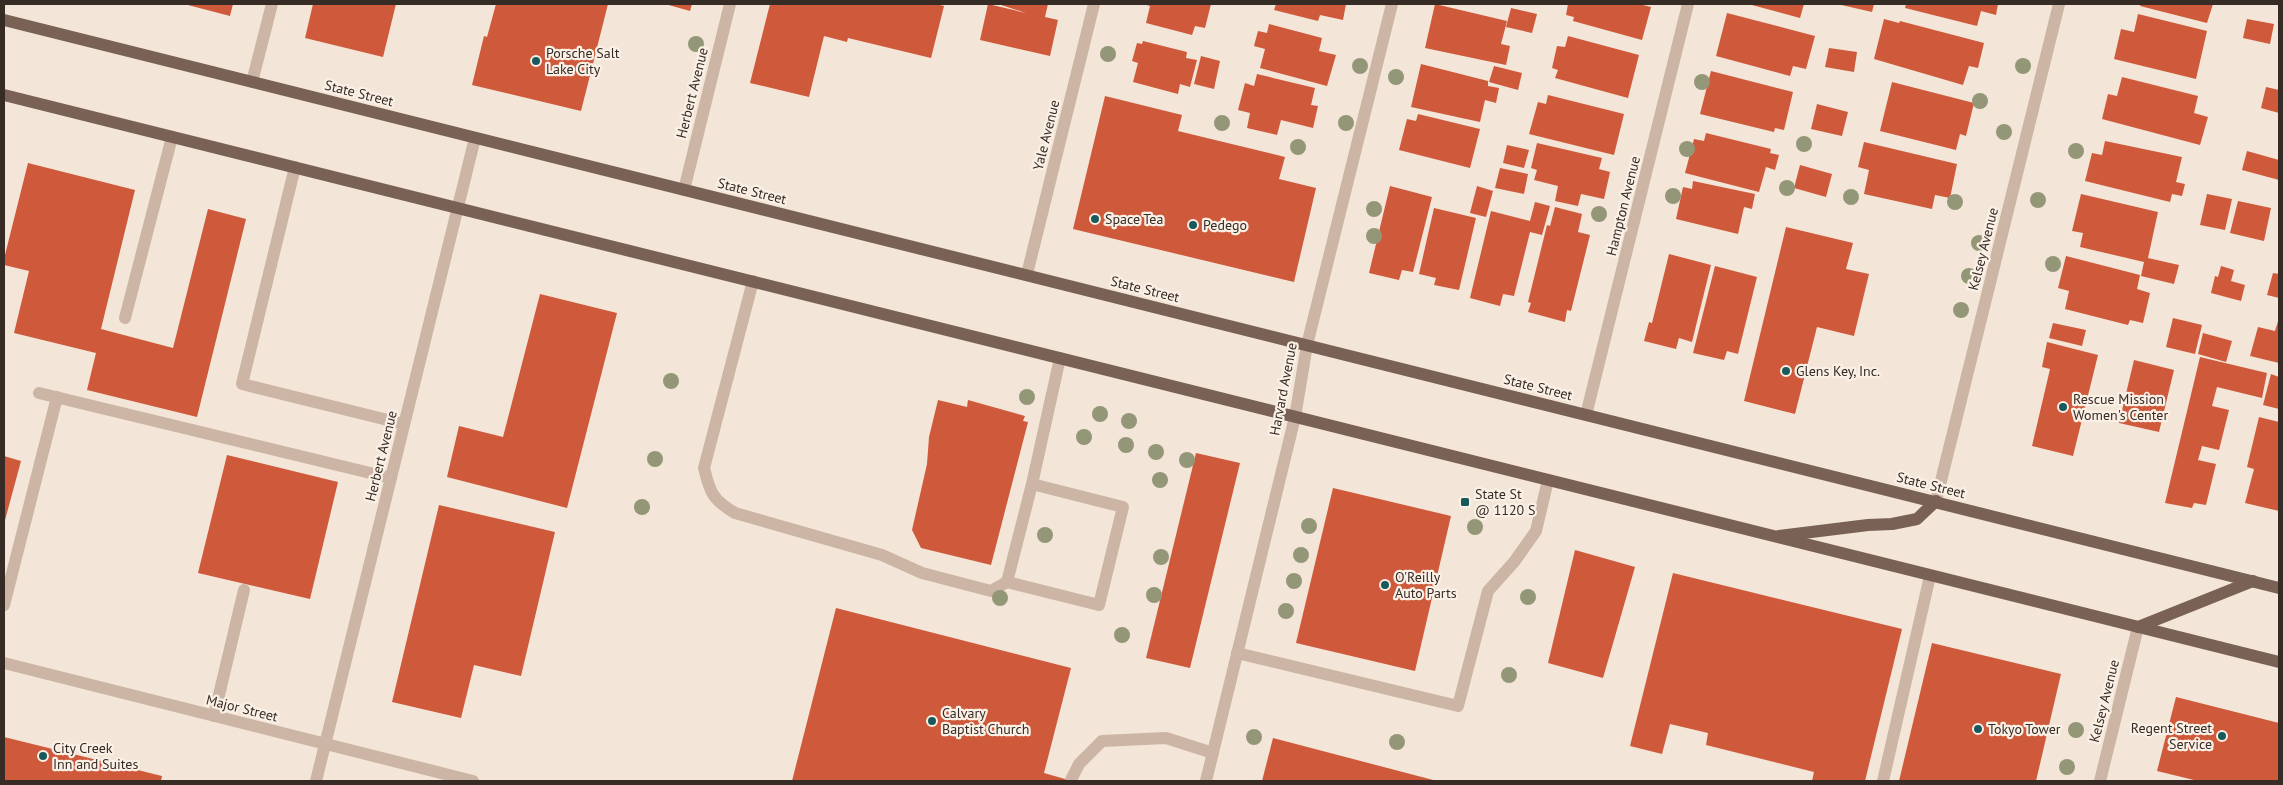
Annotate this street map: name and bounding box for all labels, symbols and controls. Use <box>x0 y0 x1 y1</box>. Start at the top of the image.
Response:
place label: Porsche Salt Lake City <box>546 44 620 78</box>
street label: Herbert Avenue <box>672 46 712 140</box>
marker: Porsche Salt Lake City <box>530 55 542 67</box>
street label: State Street <box>323 76 396 110</box>
street label: Yale Avenue <box>1029 98 1063 172</box>
street label: Hampton Avenue <box>1602 154 1644 258</box>
street label: State Street <box>716 174 789 208</box>
street label: Kelsey Avenue <box>1964 206 2002 292</box>
place label: Space Tea <box>1105 210 1163 228</box>
marker: Space Tea <box>1089 213 1101 225</box>
place label: Pedego <box>1203 216 1247 234</box>
marker: Pedego <box>1187 219 1199 231</box>
street label: State Street <box>1109 272 1182 306</box>
street label: Harvard Avenue <box>1265 341 1301 437</box>
place label: Glens Key, Inc. <box>1796 362 1880 380</box>
marker: Glens Key, Inc. <box>1780 365 1792 377</box>
street label: State Street <box>1502 370 1575 404</box>
place label: Rescue Mission Women's Center <box>2073 390 2168 424</box>
marker: Rescue Mission Women's Center <box>2057 401 2069 413</box>
street label: Herbert Avenue <box>361 409 401 503</box>
street label: State Street <box>1895 468 1968 502</box>
place label: State St @ 1120 S <box>1475 485 1535 519</box>
marker: State St @ 1120 S <box>1459 496 1471 508</box>
place label: O'Reilly Auto Parts <box>1395 568 1457 602</box>
marker: O'Reilly Auto Parts <box>1379 579 1391 591</box>
street label: Kelsey Avenue <box>2085 658 2123 744</box>
street label: Major Street <box>204 690 280 726</box>
place label: Calvary Baptist Church <box>942 704 1030 738</box>
marker: Calvary Baptist Church <box>926 715 938 727</box>
place label: Regent Street Service <box>2131 719 2212 753</box>
place label: Tokyo Tower <box>1988 720 2061 738</box>
marker: Tokyo Tower <box>1972 723 1984 735</box>
marker: Regent Street Service <box>2216 730 2228 742</box>
place label: City Creek Inn and Suites <box>53 739 138 773</box>
marker: City Creek Inn and Suites <box>37 750 49 762</box>

